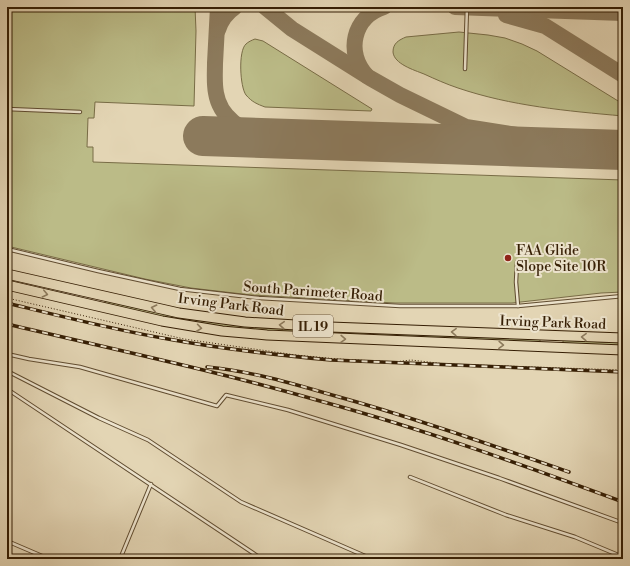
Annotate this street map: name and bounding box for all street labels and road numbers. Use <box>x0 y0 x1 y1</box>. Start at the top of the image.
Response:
street label: South Parimeter Road <box>243 278 383 306</box>
street label: Irving Park Road <box>177 290 285 320</box>
street label: Irving Park Road <box>499 312 607 334</box>
road number: IL 19 <box>293 315 333 337</box>

